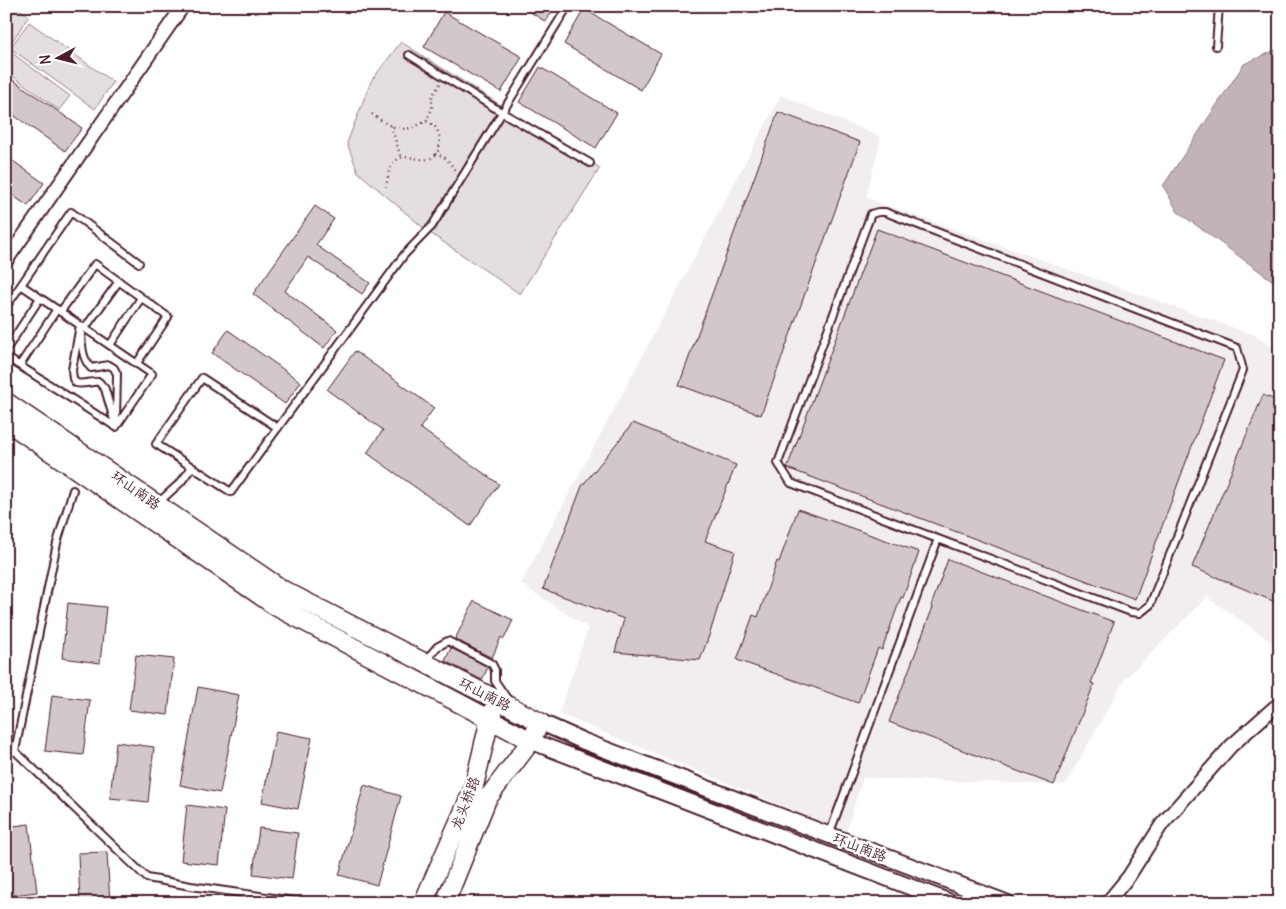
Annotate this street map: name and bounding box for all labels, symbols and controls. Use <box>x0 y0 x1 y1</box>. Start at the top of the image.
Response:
north arrow <box>32 32 82 82</box>
text: N <box>36 54 55 65</box>
street label: 环山南路 <box>108 467 164 513</box>
street label: 环山南路 <box>456 673 514 715</box>
street label: 龙头桥路 <box>447 774 483 832</box>
street label: 环山南路 <box>831 829 889 865</box>

